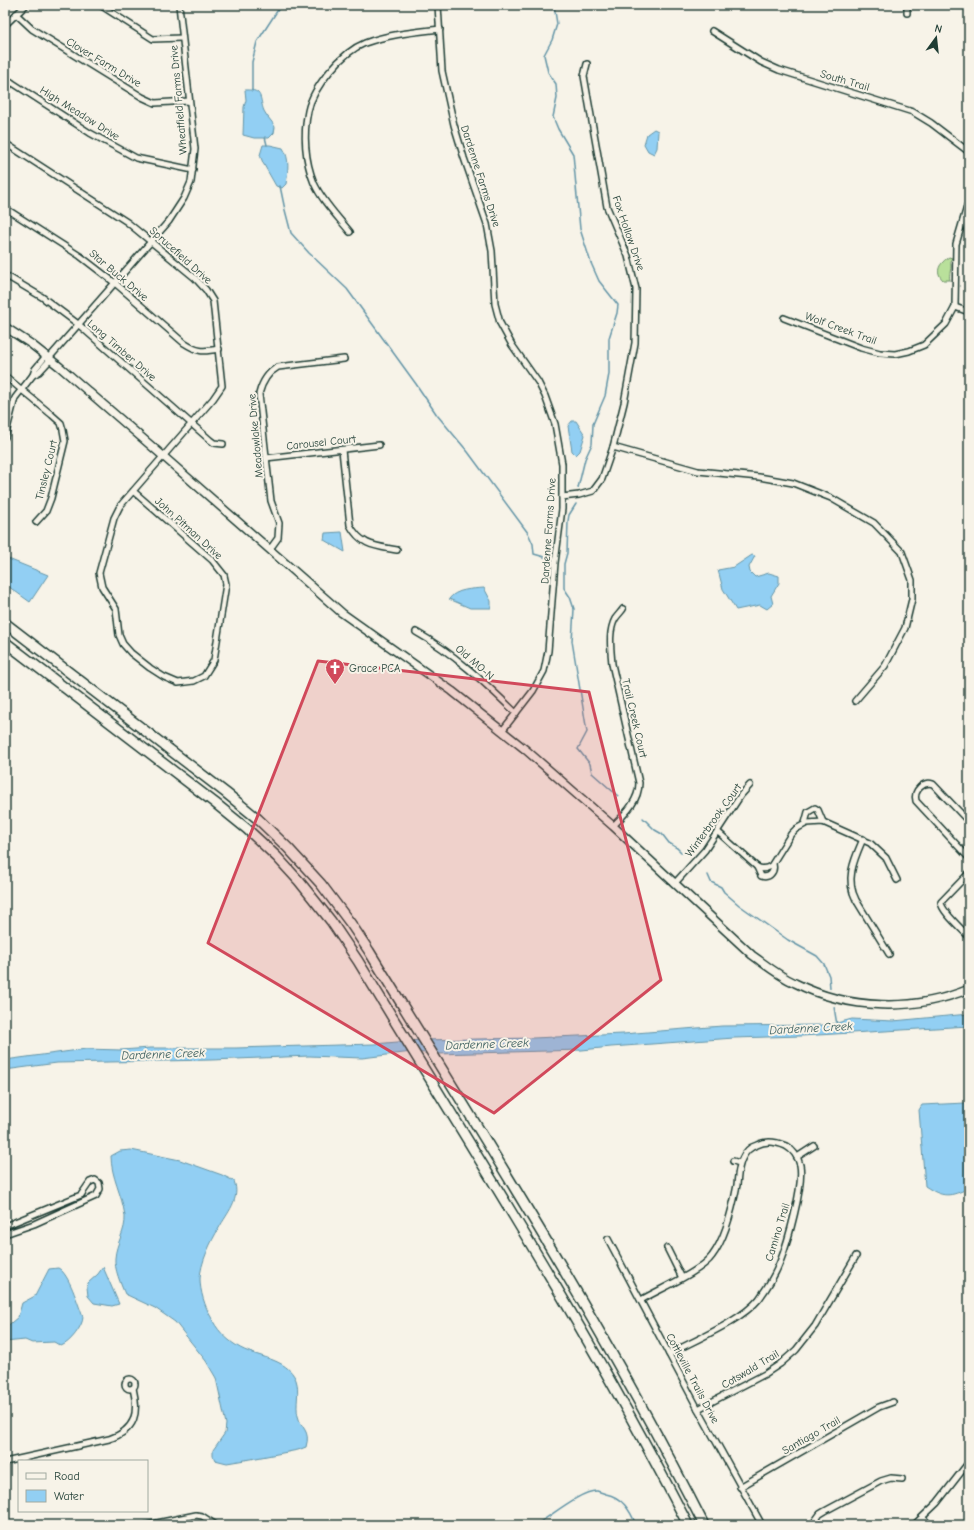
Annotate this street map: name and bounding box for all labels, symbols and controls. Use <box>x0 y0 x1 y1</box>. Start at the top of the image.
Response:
north arrow <box>916 18 956 58</box>
text: N <box>933 22 944 36</box>
street label: Clover Farm Drive <box>64 35 144 90</box>
street label: Wheatfield Farms Drive <box>167 44 190 155</box>
street label: South Trail <box>819 67 871 94</box>
street label: High Meadow Drive <box>37 84 122 143</box>
street label: Dardenne Farms Drive <box>458 124 503 229</box>
street label: Fox Hollow Drive <box>610 194 648 273</box>
street label: Sprucefield Drive <box>147 224 215 287</box>
street label: Star Buck Drive <box>87 247 151 304</box>
street label: Wolf Creek Trail <box>803 309 879 347</box>
street label: Long Timber Drive <box>85 317 159 384</box>
street label: Meadowlake Drive <box>245 393 266 479</box>
street label: Carousel Court <box>286 432 357 453</box>
street label: Tinsley Court <box>33 438 60 501</box>
street label: Dardenne Farms Drive <box>538 477 559 584</box>
street label: John Pitman Drive <box>152 495 226 562</box>
street label: Old MO-N <box>453 642 497 683</box>
church icon: Grace PCA <box>324 657 346 685</box>
place label: Grace PCA <box>349 662 401 675</box>
street label: Trail Creek Court <box>619 677 650 760</box>
street label: Winterbrook Court <box>683 780 745 859</box>
water label: Dardenne Creek <box>769 1019 853 1037</box>
water label: Dardenne Creek <box>445 1036 529 1052</box>
water label: Dardenne Creek <box>121 1046 205 1062</box>
street label: Camino Trail <box>762 1202 792 1263</box>
street label: Cottleville Trails Drive <box>663 1331 722 1426</box>
street label: Cotswald Trail <box>719 1347 781 1392</box>
street label: Santiago Trail <box>780 1414 843 1457</box>
legend <box>18 1460 148 1512</box>
text: Road <box>54 1469 80 1483</box>
text: Water <box>54 1489 84 1503</box>

